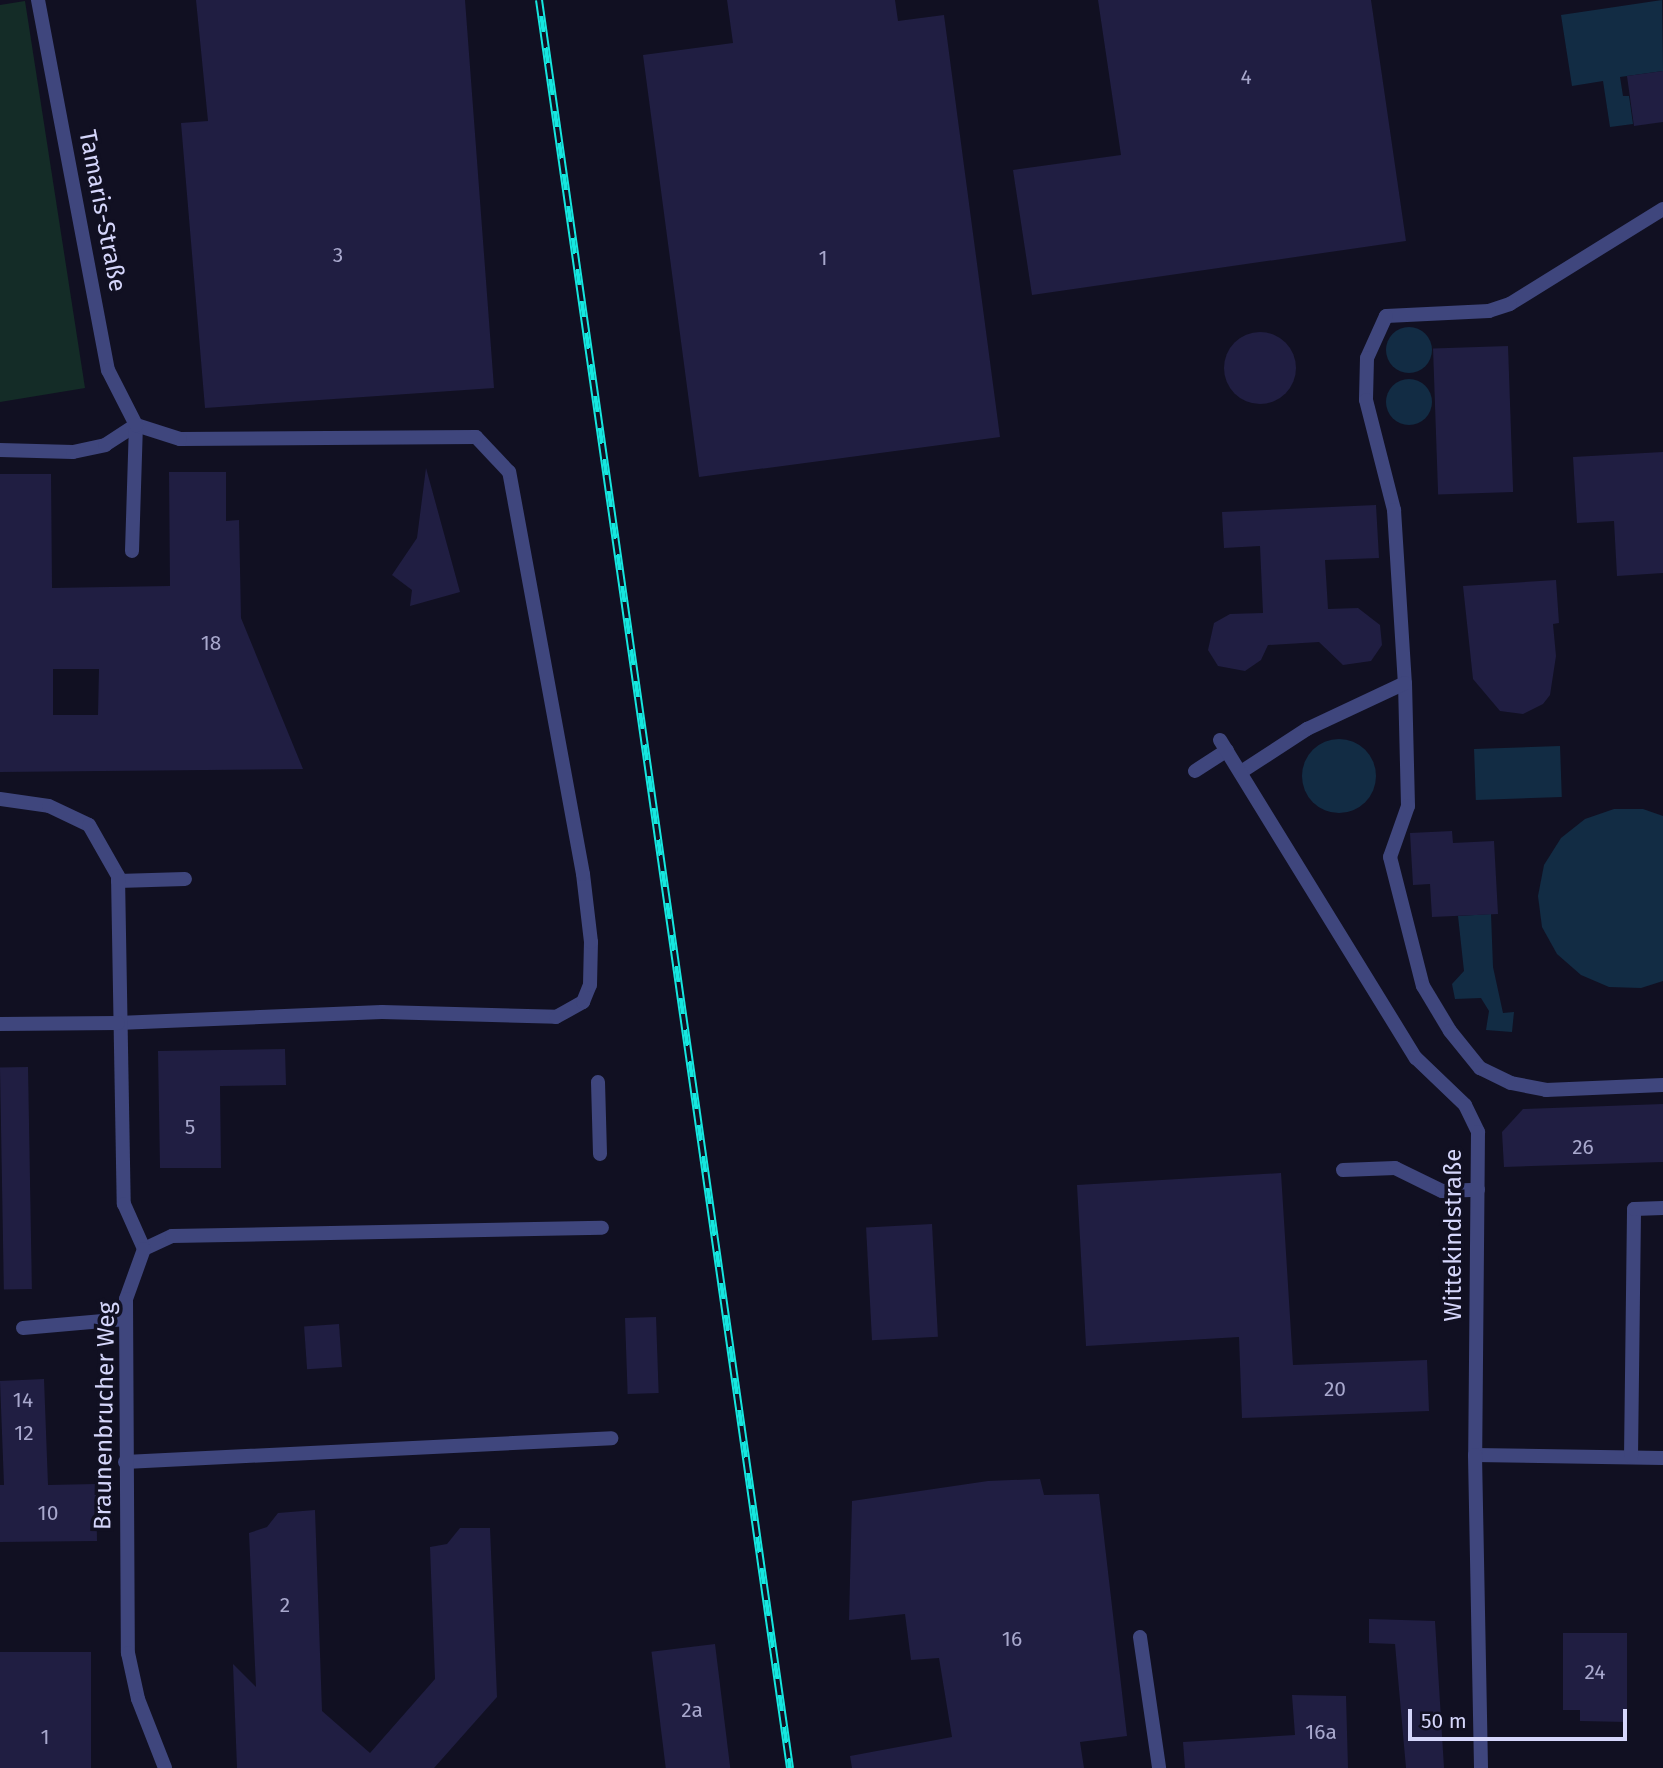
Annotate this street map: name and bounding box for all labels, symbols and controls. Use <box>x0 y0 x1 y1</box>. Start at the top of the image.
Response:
house number: 4 <box>1240 64 1252 90</box>
street label: Tamaris-Straße <box>72 128 132 294</box>
house number: 3 <box>333 242 343 268</box>
house number: 1 <box>818 245 828 271</box>
house number: 18 <box>201 630 221 656</box>
house number: 5 <box>185 1114 195 1140</box>
house number: 26 <box>1572 1134 1594 1160</box>
street label: Wittekindstraße <box>1440 1149 1468 1321</box>
street label: Braunenbrucher Weg <box>89 1302 121 1530</box>
house number: 20 <box>1324 1376 1346 1402</box>
house number: 14 <box>13 1387 33 1413</box>
house number: 12 <box>14 1420 34 1446</box>
house number: 10 <box>38 1500 58 1526</box>
house number: 2 <box>280 1592 290 1618</box>
house number: 16 <box>1002 1626 1022 1652</box>
house number: 24 <box>1585 1659 1605 1685</box>
scale bar <box>1411 1694 1630 1738</box>
house number: 2a <box>681 1697 703 1723</box>
text: 50 m <box>1421 1708 1467 1734</box>
house number: 16a <box>1305 1719 1337 1745</box>
house number: 1 <box>40 1724 50 1750</box>

